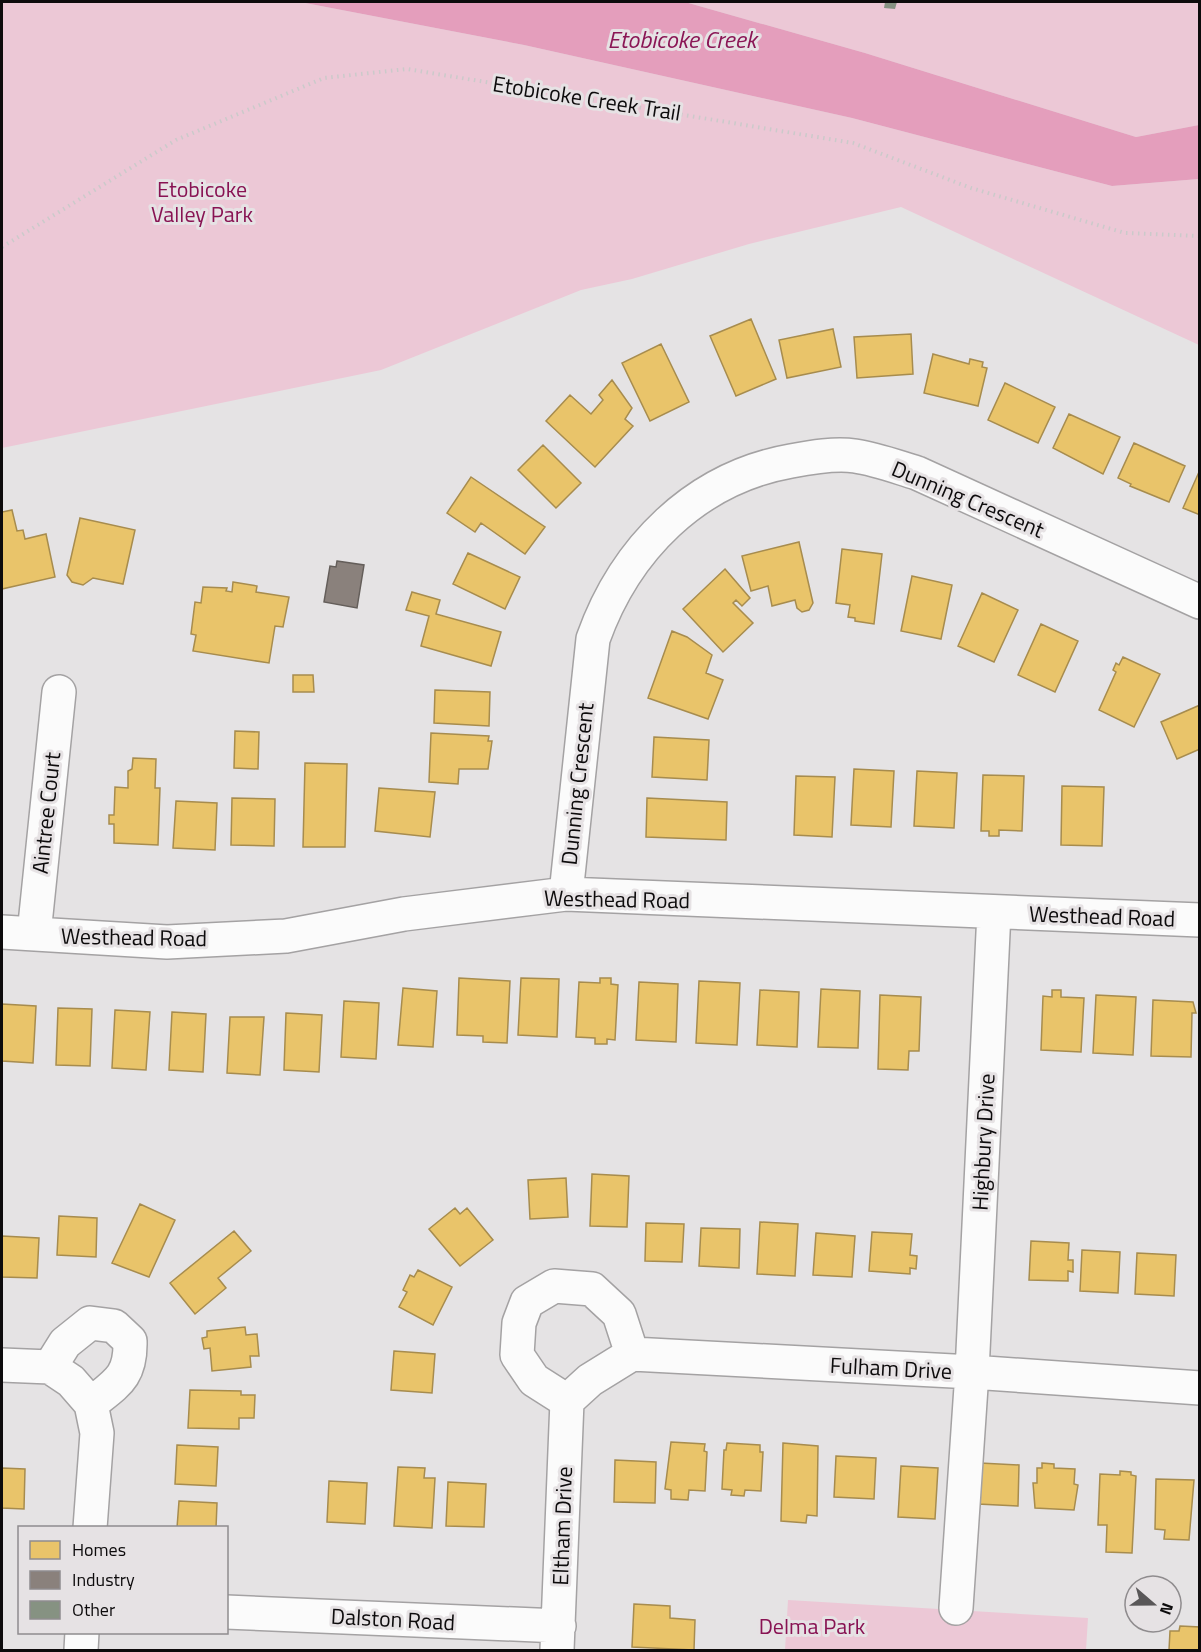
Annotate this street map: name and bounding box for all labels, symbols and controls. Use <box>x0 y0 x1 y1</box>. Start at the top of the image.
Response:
water label: Etobicoke Creek <box>608 21 760 57</box>
street label: Etobicoke Creek Trail <box>490 66 684 130</box>
park label: Etobicoke Valley Park <box>151 172 253 231</box>
street label: Dunning Crescent <box>886 452 1050 547</box>
street label: Dunning Crescent <box>552 701 602 867</box>
street label: Aintree Court <box>23 750 69 876</box>
street label: Westhead Road <box>544 881 690 917</box>
street label: Westhead Road <box>1028 896 1176 936</box>
street label: Westhead Road <box>61 919 207 955</box>
street label: Highbury Drive <box>962 1073 1004 1211</box>
street label: Fulham Drive <box>829 1348 953 1388</box>
street label: Eltham Drive <box>543 1466 581 1586</box>
legend <box>18 1526 228 1634</box>
text: Homes <box>72 1536 126 1563</box>
text: Industry <box>72 1566 135 1593</box>
north arrow <box>1123 1574 1183 1634</box>
text: Other <box>72 1596 115 1623</box>
street label: Dalston Road <box>330 1599 456 1639</box>
text: N <box>1154 1600 1180 1618</box>
park label: Delma Park <box>759 1609 866 1643</box>

